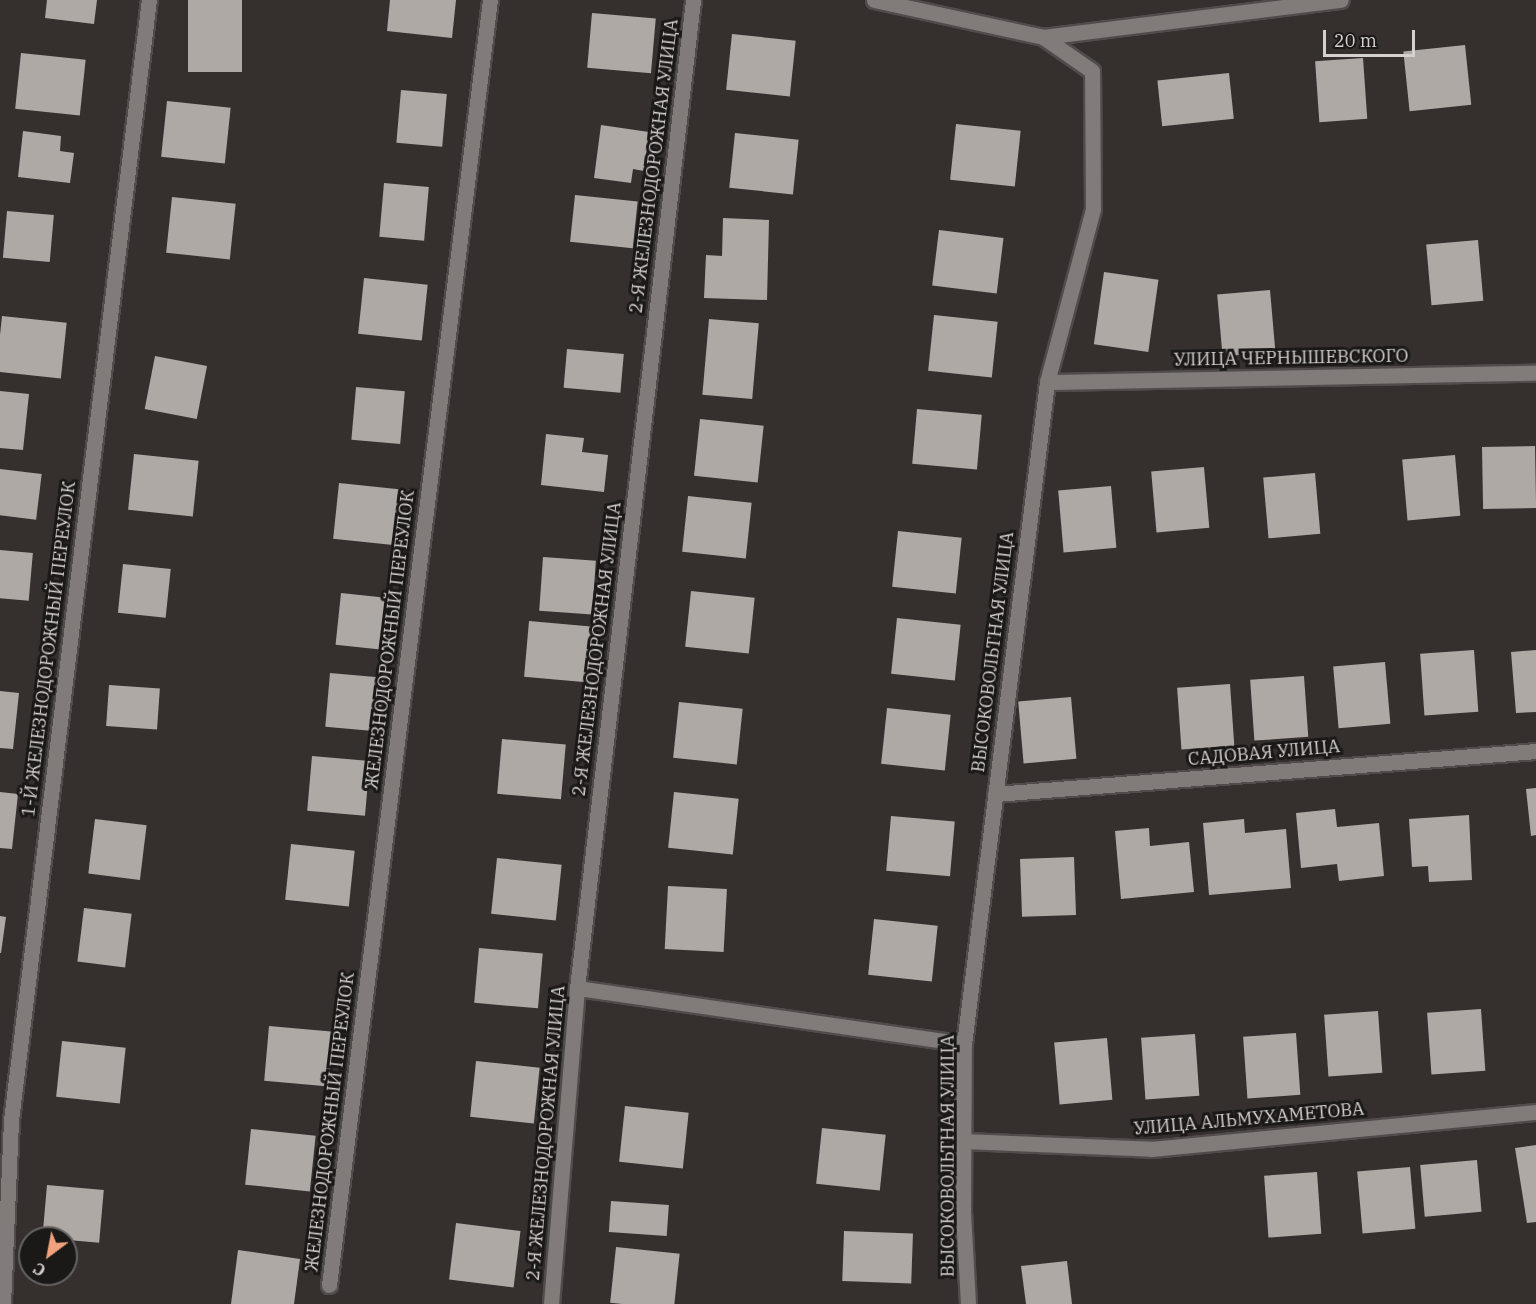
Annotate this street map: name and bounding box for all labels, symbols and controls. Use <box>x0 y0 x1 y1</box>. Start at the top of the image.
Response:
street label: 2-Я ЖЕЛЕЗНОДОРОЖНАЯ УЛИЦА <box>625 18 683 314</box>
scale bar <box>1326 18 1418 56</box>
text: 20 m <box>1334 29 1377 52</box>
street label: УЛИЦА ЧЕРНЫШЕВСКОГО <box>1174 345 1408 371</box>
street label: 1-Й ЖЕЛЕЗНОДОРОЖНЫЙ ПЕРЕУЛОК <box>18 480 80 818</box>
street label: ЖЕЛЕЗНОДОРОЖНЫЙ ПЕРЕУЛОК <box>361 489 419 791</box>
street label: 2-Я ЖЕЛЕЗНОДОРОЖНАЯ УЛИЦА <box>568 501 626 797</box>
street label: ВЫСОКОВОЛЬТНАЯ УЛИЦА <box>968 530 1018 774</box>
street label: САДОВАЯ УЛИЦА <box>1187 736 1341 770</box>
street label: ЖЕЛЕЗНОДОРОЖНЫЙ ПЕРЕУЛОК <box>301 971 359 1273</box>
street label: 2-Я ЖЕЛЕЗНОДОРОЖНАЯ УЛИЦА <box>522 984 570 1282</box>
street label: ВЫСОКОВОЛЬТНАЯ УЛИЦА <box>937 1035 959 1277</box>
street label: УЛИЦА АЛЬМУХАМЕТОВА <box>1133 1098 1365 1140</box>
north arrow <box>18 1226 78 1286</box>
text: С <box>30 1258 49 1281</box>

